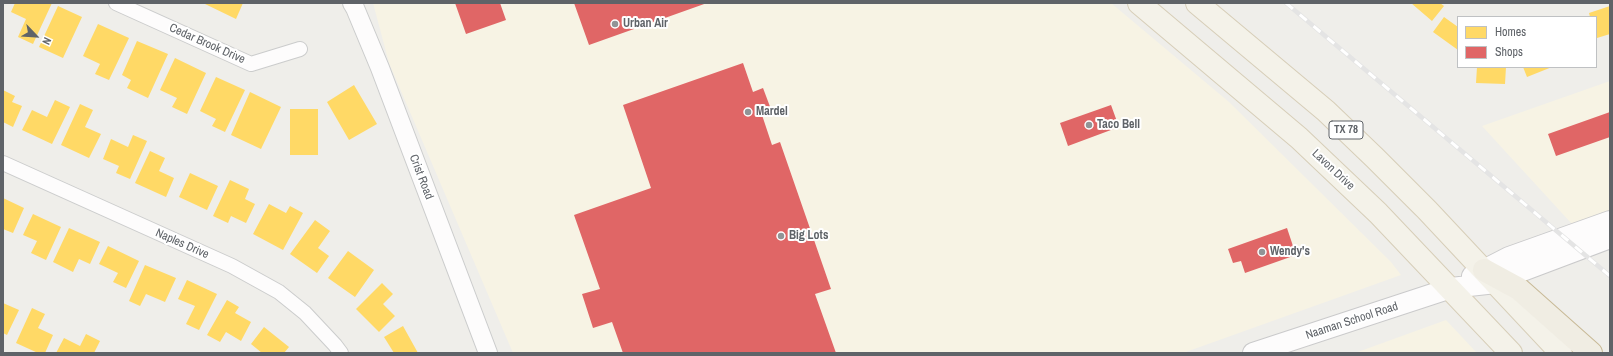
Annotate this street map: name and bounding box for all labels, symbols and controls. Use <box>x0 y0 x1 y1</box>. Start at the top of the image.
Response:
north arrow <box>16 16 56 56</box>
legend <box>1457 16 1597 68</box>
place label: Urban Air <box>623 17 668 31</box>
marker: Urban Air <box>610 19 620 29</box>
street label: Cedar Brook Drive <box>167 21 247 67</box>
text: Homes <box>1495 24 1526 40</box>
text: N <box>39 35 55 47</box>
text: Shops <box>1495 44 1523 60</box>
place label: Mardel <box>756 105 788 119</box>
marker: Mardel <box>743 107 753 117</box>
place label: Taco Bell <box>1097 118 1140 132</box>
marker: Taco Bell <box>1084 120 1094 130</box>
road number: TX 78 <box>1329 121 1363 139</box>
street label: Lavon Drive <box>1309 147 1357 193</box>
street label: Crist Road <box>406 152 436 202</box>
street label: Naples Drive <box>153 226 211 262</box>
place label: Big Lots <box>789 229 828 243</box>
marker: Big Lots <box>776 231 786 241</box>
place label: Wendy's <box>1270 245 1310 259</box>
marker: Wendy's <box>1257 247 1267 257</box>
street label: Naaman School Road <box>1304 299 1400 343</box>

